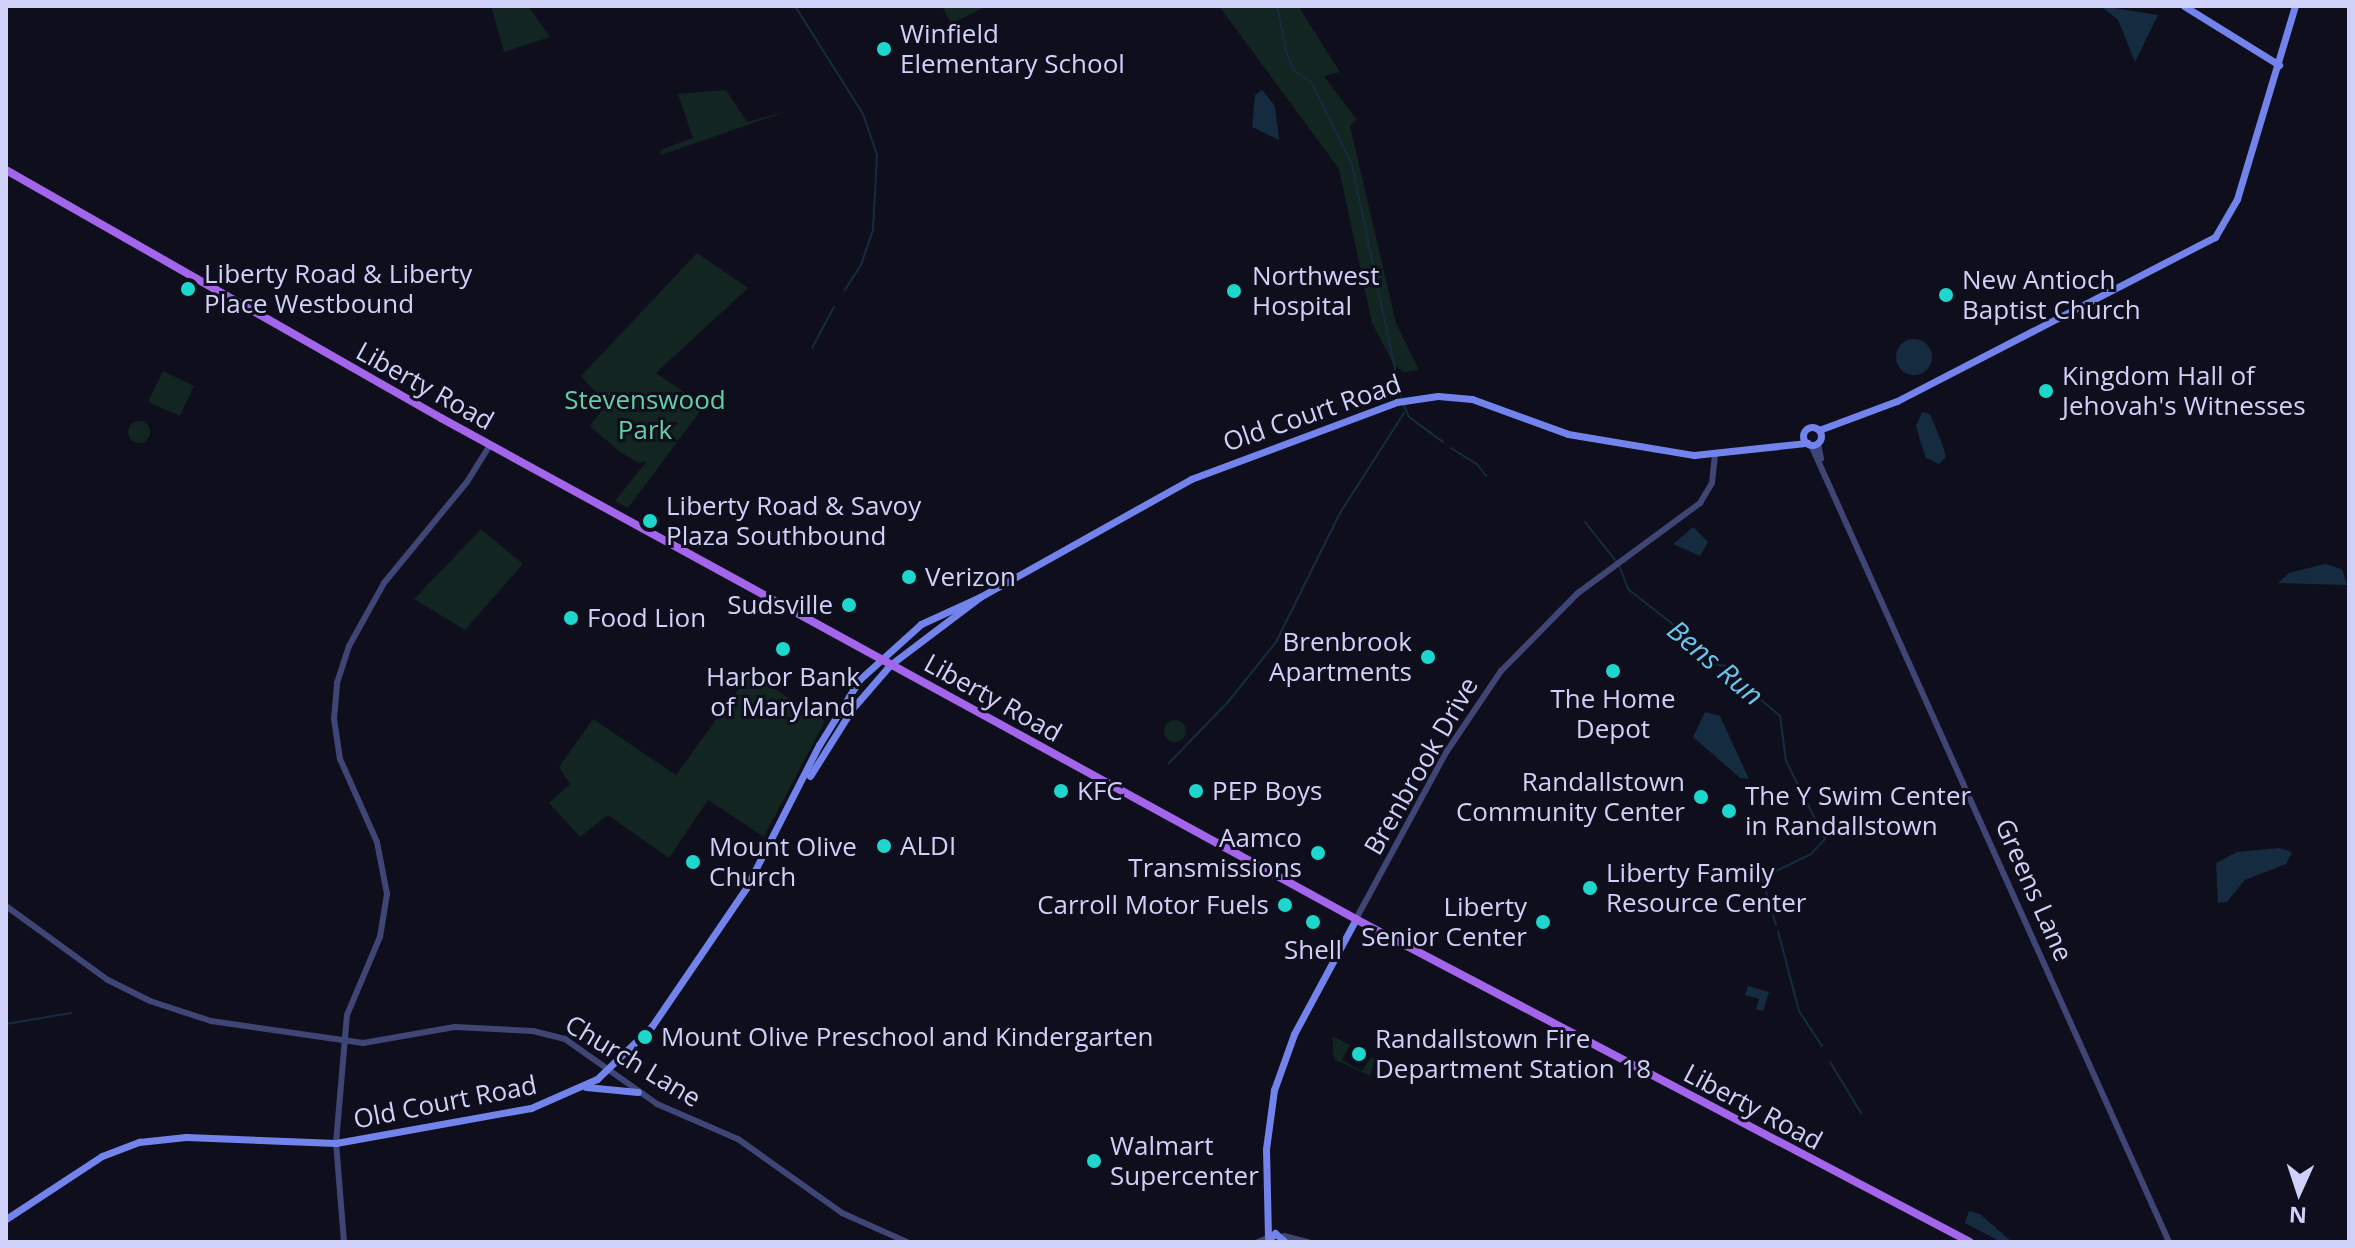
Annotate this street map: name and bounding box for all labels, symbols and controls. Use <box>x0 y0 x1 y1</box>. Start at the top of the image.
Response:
place label: Winfield Elementary School <box>900 18 1125 80</box>
marker: Winfield Elementary School <box>875 40 893 58</box>
place label: Liberty Road & Liberty Place Westbound <box>204 258 472 320</box>
place label: Northwest Hospital <box>1252 260 1379 322</box>
place label: New Antioch Baptist Church <box>1962 264 2141 326</box>
marker: Liberty Road & Liberty Place Westbound <box>179 280 197 298</box>
marker: Northwest Hospital <box>1223 280 1245 302</box>
marker: New Antioch Baptist Church <box>1937 286 1955 304</box>
street label: Liberty Road <box>351 335 499 437</box>
place label: Kingdom Hall of Jehovah's Witnesses <box>2062 360 2306 422</box>
street label: Old Court Road <box>1219 368 1405 458</box>
marker: Kingdom Hall of Jehovah's Witnesses <box>2037 382 2055 400</box>
park label: Stevenswood Park <box>564 384 726 446</box>
place label: Liberty Road & Savoy Plaza Southbound <box>666 490 921 552</box>
marker: Liberty Road & Savoy Plaza Southbound <box>641 512 659 530</box>
place label: Verizon <box>925 561 1016 593</box>
marker: Verizon <box>900 568 918 586</box>
place label: Sudsville <box>727 589 833 621</box>
marker: Sudsville <box>840 596 858 614</box>
place label: Food Lion <box>587 602 706 634</box>
marker: Food Lion <box>562 609 580 627</box>
water label: Bens Run <box>1661 612 1771 712</box>
place label: Brenbrook Apartments <box>1269 626 1412 688</box>
marker: Harbor Bank of Maryland <box>774 640 792 658</box>
street label: Liberty Road <box>919 647 1067 749</box>
marker: Brenbrook Apartments <box>1419 648 1437 666</box>
place label: Harbor Bank of Maryland <box>706 661 860 722</box>
marker: The Home Depot <box>1604 662 1622 680</box>
street label: Brenbrook Drive <box>1358 672 1484 860</box>
place label: The Home Depot <box>1550 683 1676 744</box>
place label: Randallstown Community Center <box>1456 766 1685 828</box>
place label: KFC <box>1077 775 1123 807</box>
place label: PEP Boys <box>1212 775 1322 807</box>
place label: The Y Swim Center in Randallstown <box>1745 780 1971 842</box>
marker: KFC <box>1052 782 1070 800</box>
marker: PEP Boys <box>1187 782 1205 800</box>
marker: Randallstown Community Center <box>1692 788 1710 806</box>
marker: The Y Swim Center in Randallstown <box>1720 802 1738 820</box>
street label: Greens Lane <box>1989 814 2079 966</box>
place label: Aamco Transmissions <box>1128 822 1302 884</box>
place label: ALDI <box>900 830 956 862</box>
place label: Mount Olive Church <box>709 831 857 892</box>
marker: ALDI <box>875 837 893 855</box>
marker: Aamco Transmissions <box>1309 844 1327 862</box>
marker: Mount Olive Church <box>684 853 702 871</box>
place label: Liberty Family Resource Center <box>1606 857 1806 918</box>
marker: Liberty Family Resource Center <box>1581 879 1599 897</box>
place label: Carroll Motor Fuels <box>1037 889 1269 921</box>
place label: Liberty Senior Center <box>1361 891 1527 952</box>
marker: Carroll Motor Fuels <box>1276 896 1294 914</box>
marker: Shell <box>1304 913 1322 931</box>
marker: Liberty Senior Center <box>1534 913 1552 931</box>
place label: Shell <box>1284 934 1342 966</box>
street label: Church Lane <box>560 1008 706 1114</box>
place label: Mount Olive Preschool and Kindergarten <box>661 1021 1154 1053</box>
place label: Randallstown Fire Department Station 18 <box>1375 1023 1651 1084</box>
marker: Mount Olive Preschool and Kindergarten <box>636 1028 654 1046</box>
marker: Randallstown Fire Department Station 18 <box>1350 1045 1368 1063</box>
street label: Liberty Road <box>1678 1057 1828 1157</box>
street label: Old Court Road <box>351 1069 539 1135</box>
place label: Walmart Supercenter <box>1110 1130 1259 1192</box>
marker: Walmart Supercenter <box>1085 1152 1103 1170</box>
north arrow <box>2259 1152 2339 1232</box>
text: N <box>2288 1201 2307 1231</box>

